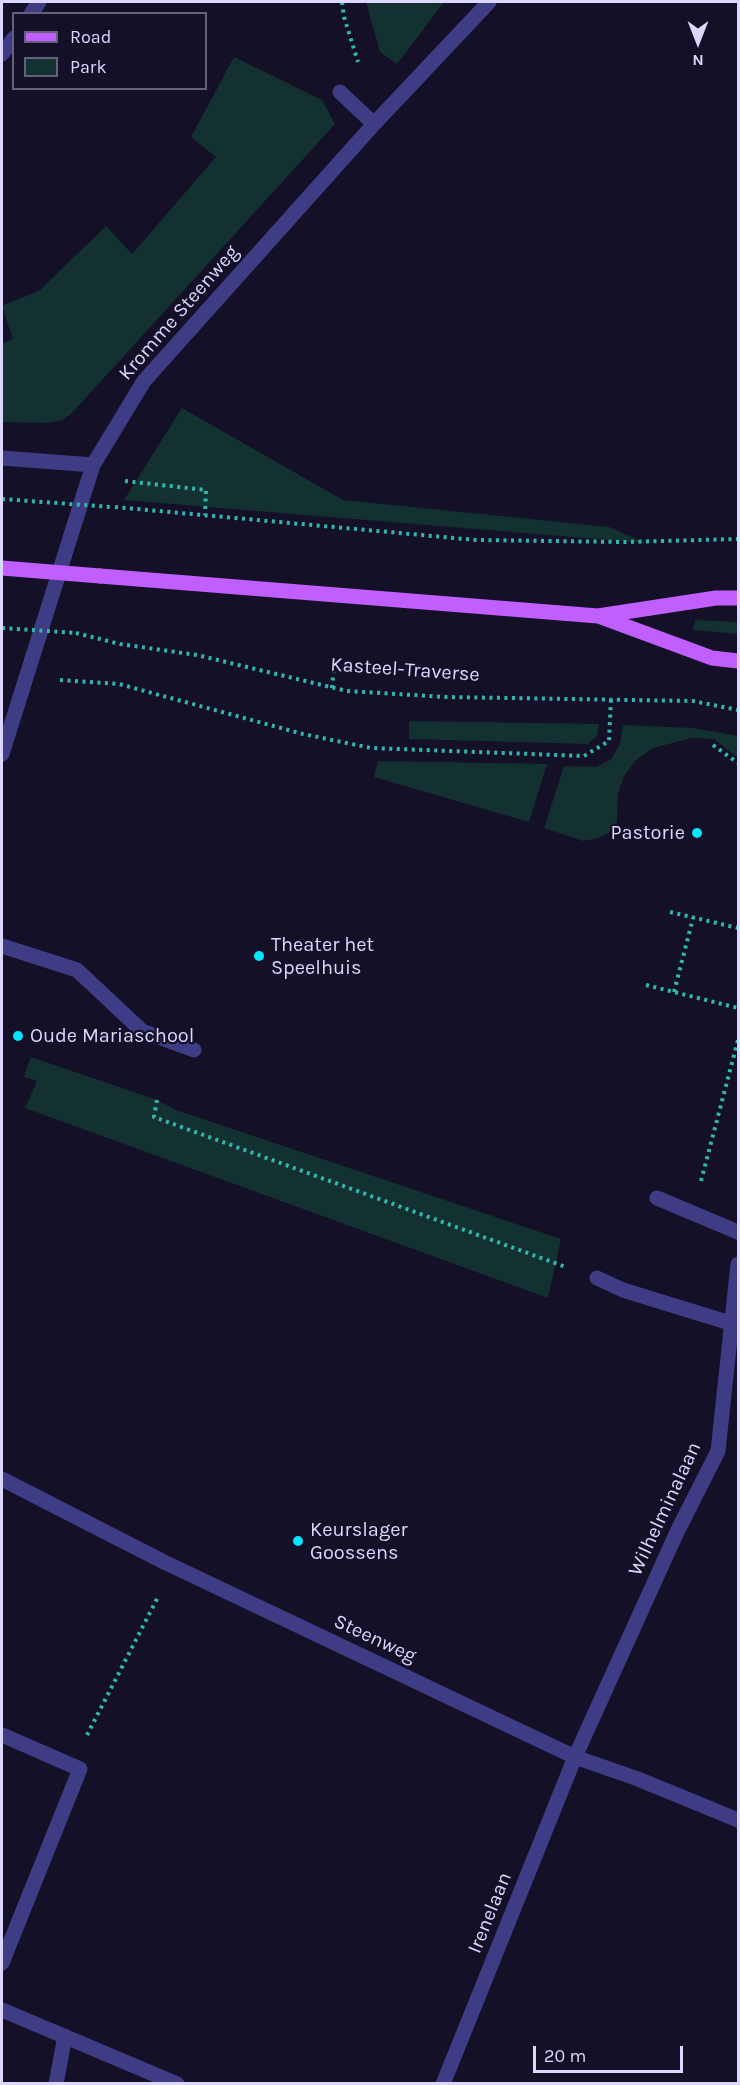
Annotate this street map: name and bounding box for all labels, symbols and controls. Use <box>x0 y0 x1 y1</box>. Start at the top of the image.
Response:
legend <box>12 12 207 90</box>
north arrow <box>668 12 728 72</box>
text: Road <box>70 26 111 48</box>
text: N <box>692 51 704 70</box>
text: Park <box>70 56 107 78</box>
street label: Kromme Steenweg <box>114 241 244 385</box>
street label: Kasteel-Traverse <box>330 653 480 687</box>
place label: Pastorie <box>611 821 685 845</box>
marker: Pastorie <box>690 826 704 840</box>
place label: Theater het Speelhuis <box>271 933 374 980</box>
marker: Theater het Speelhuis <box>252 949 266 963</box>
place label: Oude Mariaschool <box>30 1024 194 1048</box>
marker: Oude Mariaschool <box>11 1029 25 1043</box>
street label: Wilhelminalaan <box>624 1438 706 1580</box>
place label: Keurslager Goossens <box>310 1518 408 1565</box>
marker: Keurslager Goossens <box>291 1534 305 1548</box>
street label: Steenweg <box>330 1609 420 1669</box>
street label: Irenelaan <box>463 1869 517 1957</box>
scale bar <box>536 2034 686 2072</box>
text: 20 m <box>544 2045 586 2067</box>

